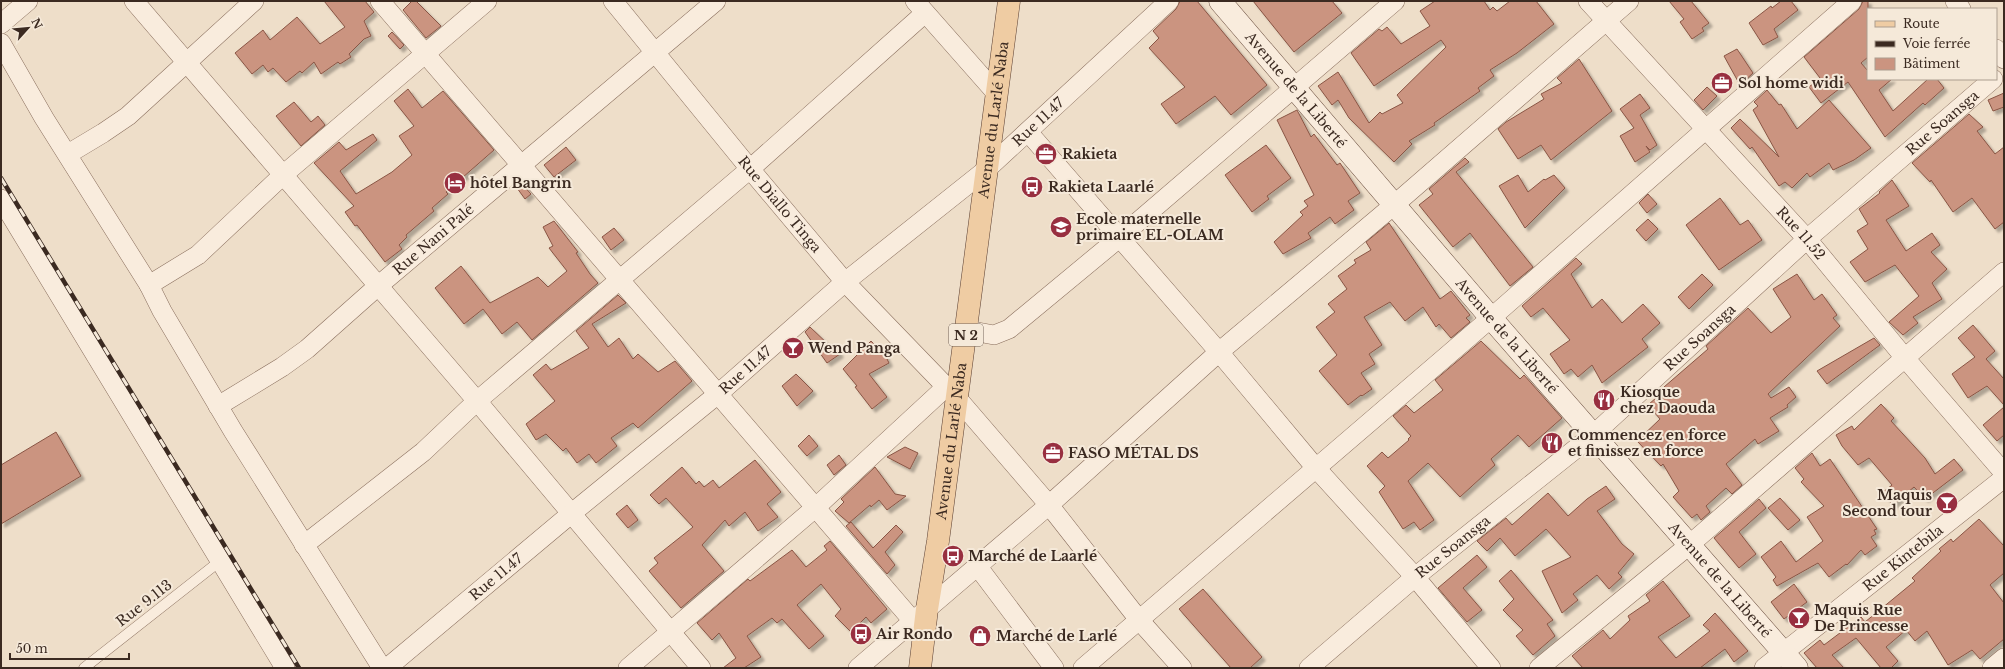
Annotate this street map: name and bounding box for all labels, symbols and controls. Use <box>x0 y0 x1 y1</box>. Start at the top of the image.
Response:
north arrow <box>8 8 48 48</box>
legend <box>1867 8 1997 80</box>
text: N <box>28 16 46 32</box>
text: Route <box>1903 16 1940 31</box>
street label: Avenue de la Liberté <box>1241 27 1351 152</box>
text: Voie ferrée <box>1902 36 1971 51</box>
street label: Avenue du Larlé Naba <box>974 40 1013 201</box>
text: Bâtiment <box>1903 56 1961 71</box>
office icon: Sol home widi <box>1709 70 1735 96</box>
place label: Sol home widi <box>1738 74 1844 92</box>
street label: Rue Soansga <box>1902 86 1983 159</box>
street label: Rue 11.47 <box>1008 93 1068 150</box>
office icon: Rakieta <box>1033 141 1059 167</box>
place label: Rakieta <box>1062 145 1117 163</box>
street label: Rue Diallo Tinga <box>734 152 826 257</box>
hotel icon: hôtel Bangrin <box>442 170 468 196</box>
place label: hôtel Bangrin <box>470 174 572 192</box>
bus stop icon: Rakieta Laarlé <box>1019 174 1045 200</box>
place label: Rakieta Laarlé <box>1048 178 1154 196</box>
street label: Rue Nani Palé <box>389 200 478 279</box>
street label: Rue 11.52 <box>1773 203 1829 263</box>
place label: Ecole maternelle primaire EL-OLAM <box>1076 210 1224 244</box>
school or university icon: Ecole maternelle primaire EL-OLAM <box>1048 214 1074 240</box>
street label: Avenue de la Liberté <box>1451 274 1562 397</box>
street label: Rue Soansga <box>1660 300 1739 375</box>
road number: N 2 <box>949 324 983 346</box>
bar icon: Wend Panga <box>780 335 806 361</box>
place label: Wend Panga <box>807 339 901 357</box>
street label: Rue 11.47 <box>715 341 776 398</box>
street label: Avenue du Larlé Naba <box>932 361 970 522</box>
place label: Kiosque chez Daouda <box>1620 383 1716 417</box>
restaurant icon: Kiosque chez Daouda <box>1591 387 1617 413</box>
place label: Commencez en force et finissez en force <box>1568 426 1726 460</box>
restaurant icon: Commencez en force et finissez en force <box>1539 430 1565 456</box>
office icon: FASO MÉTAL DS <box>1040 440 1066 466</box>
place label: FASO MÉTAL DS <box>1068 444 1199 462</box>
place label: Maquis Second tour <box>1842 486 1932 520</box>
bar icon: Maquis Second tour <box>1934 490 1960 516</box>
street label: Rue Soansga <box>1412 511 1494 582</box>
street label: Avenue de la Liberté <box>1664 518 1775 641</box>
street label: Rue Kintebila <box>1859 521 1947 595</box>
bus stop icon: Marché de Laarlé <box>940 543 966 569</box>
place label: Marché de Laarlé <box>968 547 1097 565</box>
street label: Rue 11.47 <box>466 549 527 604</box>
street label: Rue 9.113 <box>112 576 176 630</box>
place label: Maquis Rue De Princesse <box>1814 601 1908 635</box>
bar icon: Maquis Rue De Princesse <box>1786 605 1812 631</box>
bus stop icon: Air Rondo <box>848 621 874 647</box>
shop icon: Marché de Larlé <box>967 623 993 649</box>
place label: Air Rondo <box>875 625 952 643</box>
place label: Marché de Larlé <box>996 627 1117 645</box>
scale bar <box>10 635 129 661</box>
text: 50 m <box>16 641 48 656</box>

